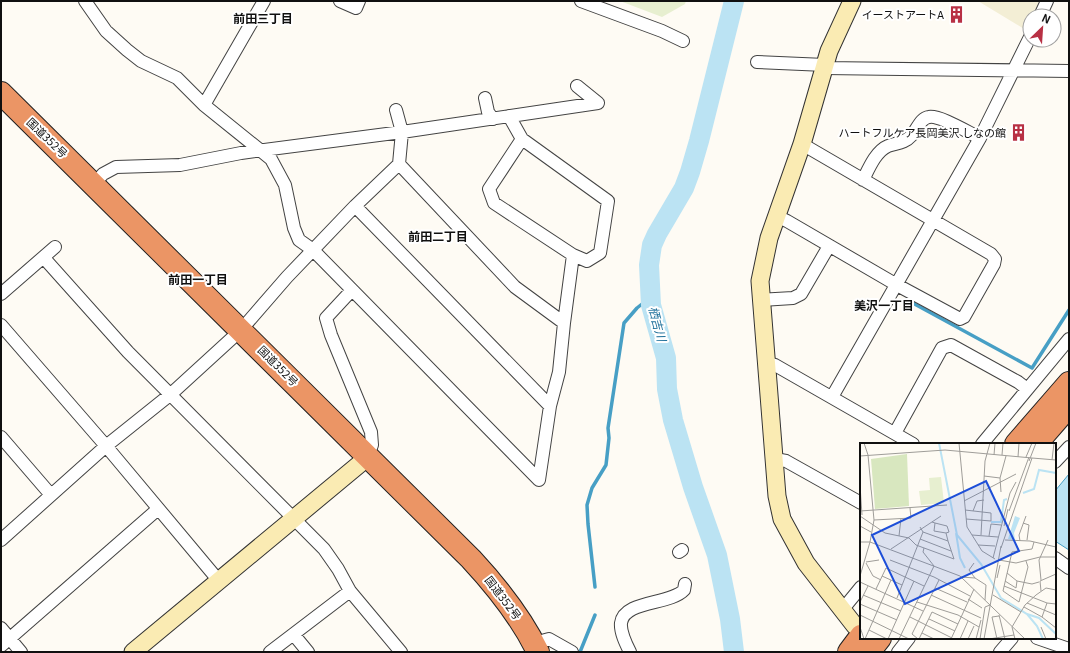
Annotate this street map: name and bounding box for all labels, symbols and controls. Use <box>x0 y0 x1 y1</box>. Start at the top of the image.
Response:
building icon: イーストアートA <box>947 5 967 25</box>
place label: イーストアートA <box>862 6 944 22</box>
north arrow <box>1022 8 1062 48</box>
district label: 前田三丁目 <box>233 9 293 26</box>
text: N <box>1040 9 1054 27</box>
street label: 国道352号 <box>24 114 72 161</box>
building icon: ハートフルケア長岡美沢 しなの館 <box>1009 123 1029 143</box>
place label: ハートフルケア長岡美沢 しなの館 <box>839 124 1006 140</box>
district label: 前田二丁目 <box>408 227 468 244</box>
district label: 前田一丁目 <box>168 270 228 287</box>
district label: 美沢一丁目 <box>854 296 914 313</box>
water label: 栖吉川 <box>646 304 672 345</box>
street label: 国道352号 <box>255 341 303 389</box>
inset map <box>860 443 1056 639</box>
street label: 国道352号 <box>482 572 526 623</box>

